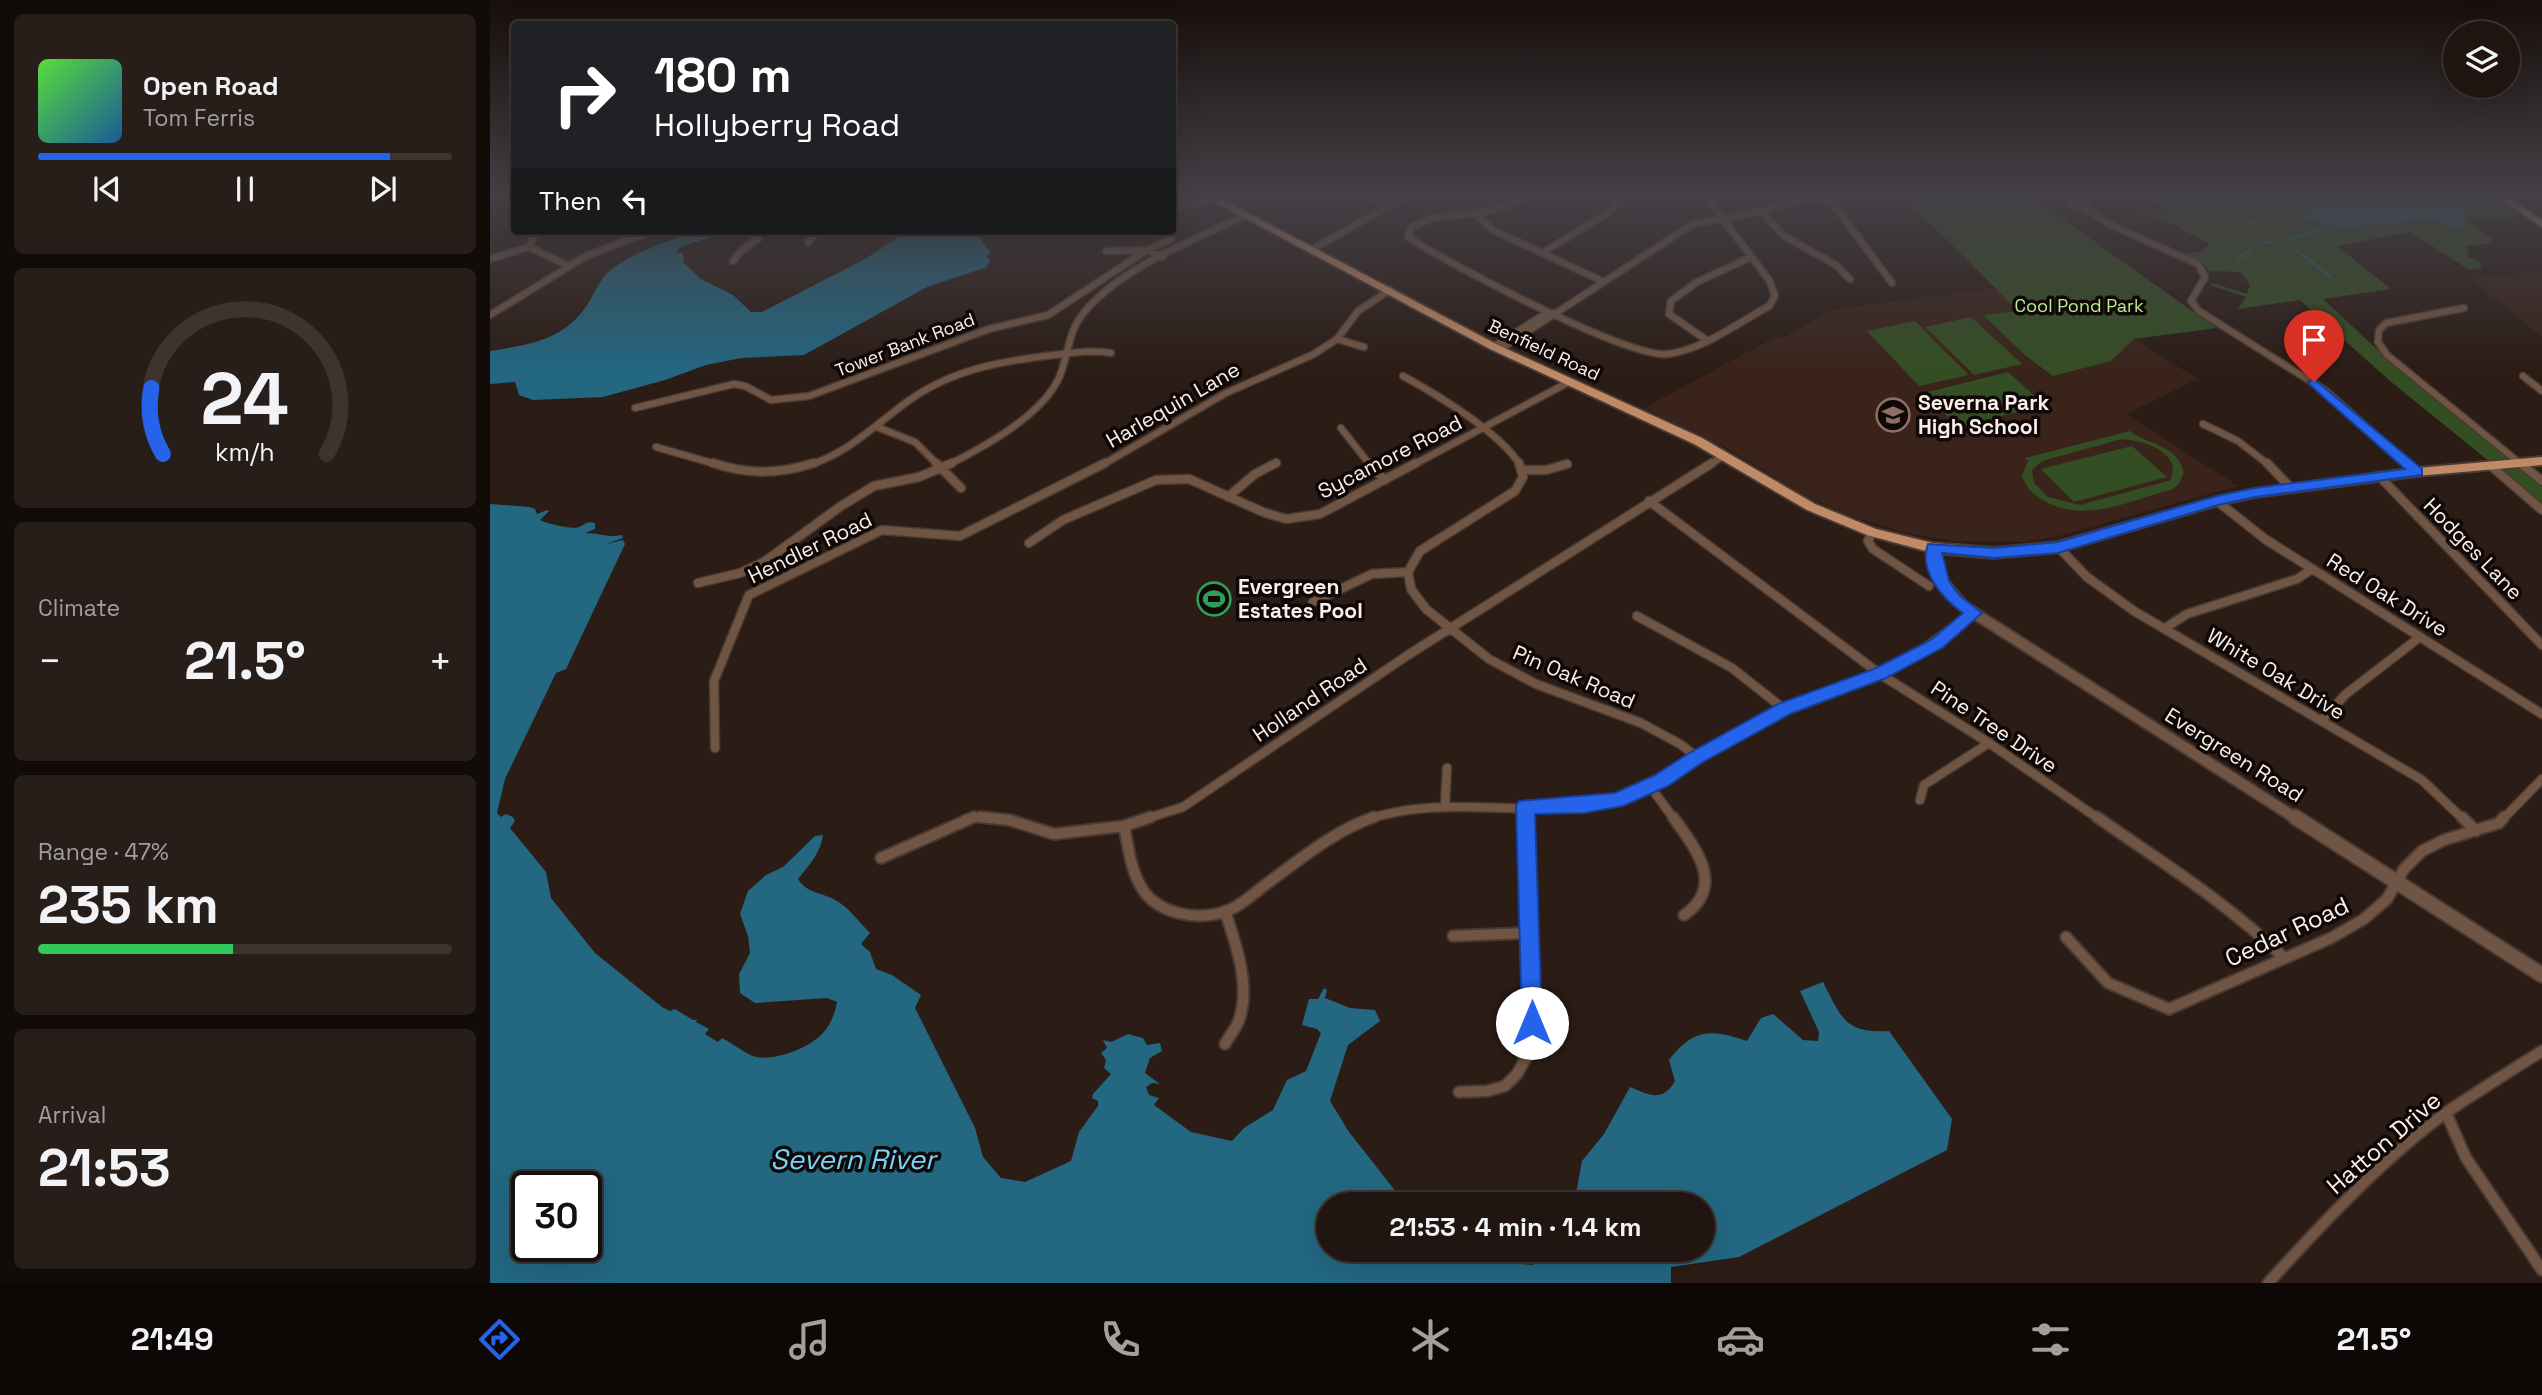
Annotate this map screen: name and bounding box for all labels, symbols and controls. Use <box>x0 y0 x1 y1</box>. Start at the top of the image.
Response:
map controls <box>2443 21 2520 98</box>
button: layers <box>2443 21 2520 98</box>
text: 180 m <box>654 44 792 106</box>
icon: right <box>539 49 630 140</box>
text: Open Road <box>143 69 279 103</box>
text: Tom Ferris <box>143 103 255 133</box>
text: Hollyberry Road <box>654 105 900 145</box>
icon: previous <box>88 170 126 208</box>
icon: pause <box>226 170 264 208</box>
icon: next <box>364 170 402 208</box>
icon: left <box>616 182 654 220</box>
text: Then <box>539 184 602 218</box>
park label: Cool Pond Park <box>2014 294 2144 317</box>
street label: Tower Bank Road <box>832 307 978 382</box>
pin <box>2284 310 2344 382</box>
street label: Benfield Road <box>1485 314 1604 385</box>
icon: arrive <box>2295 321 2333 359</box>
text: 24 <box>201 352 289 445</box>
street label: Harlequin Lane <box>1101 355 1244 454</box>
place label: Severna Park High School <box>1918 389 2050 440</box>
school or university icon: Severna Park High School <box>1874 396 1912 434</box>
street label: Sycamore Road <box>1313 409 1466 505</box>
text: km/h <box>215 435 275 467</box>
street label: Hodges Lane <box>2418 492 2529 605</box>
street label: Hendler Road <box>743 506 876 589</box>
street label: Red Oak Drive <box>2322 547 2453 643</box>
place label: Evergreen Estates Pool <box>1238 573 1363 624</box>
sports icon: Evergreen Estates Pool <box>1195 580 1233 618</box>
text: Climate <box>38 593 120 623</box>
street label: White Oak Drive <box>2202 622 2350 725</box>
text: 21.5° <box>184 628 306 694</box>
text: − <box>38 637 62 685</box>
text: + <box>428 637 452 685</box>
street label: Pin Oak Road <box>1509 639 1639 714</box>
street label: Holland Road <box>1247 651 1372 748</box>
street label: Pine Tree Drive <box>1926 674 2063 779</box>
street label: Evergreen Road <box>2160 701 2309 808</box>
text: Range · 47% <box>38 837 169 867</box>
text: 235 km <box>38 872 219 938</box>
street label: Cedar Road <box>2220 889 2354 974</box>
position arrow <box>1495 986 1569 1060</box>
street label: Hatton Drive <box>2320 1084 2447 1201</box>
text: Arrival <box>38 1100 106 1130</box>
text: 21:53 <box>38 1135 171 1201</box>
water label: Severn River <box>770 1141 939 1177</box>
speed limit sign: 30 <box>511 1171 602 1262</box>
text: 21:53 · 4 min · 1.4 km <box>1390 1210 1641 1244</box>
icon: directions <box>475 1315 524 1364</box>
icon: music <box>785 1315 834 1364</box>
icon: phone <box>1096 1315 1145 1364</box>
icon: climate <box>1406 1315 1455 1364</box>
icon: car <box>1716 1315 1765 1364</box>
icon: filters <box>2026 1315 2075 1364</box>
text: 21:49 <box>131 1319 214 1359</box>
text: 21.5° <box>2337 1319 2411 1359</box>

